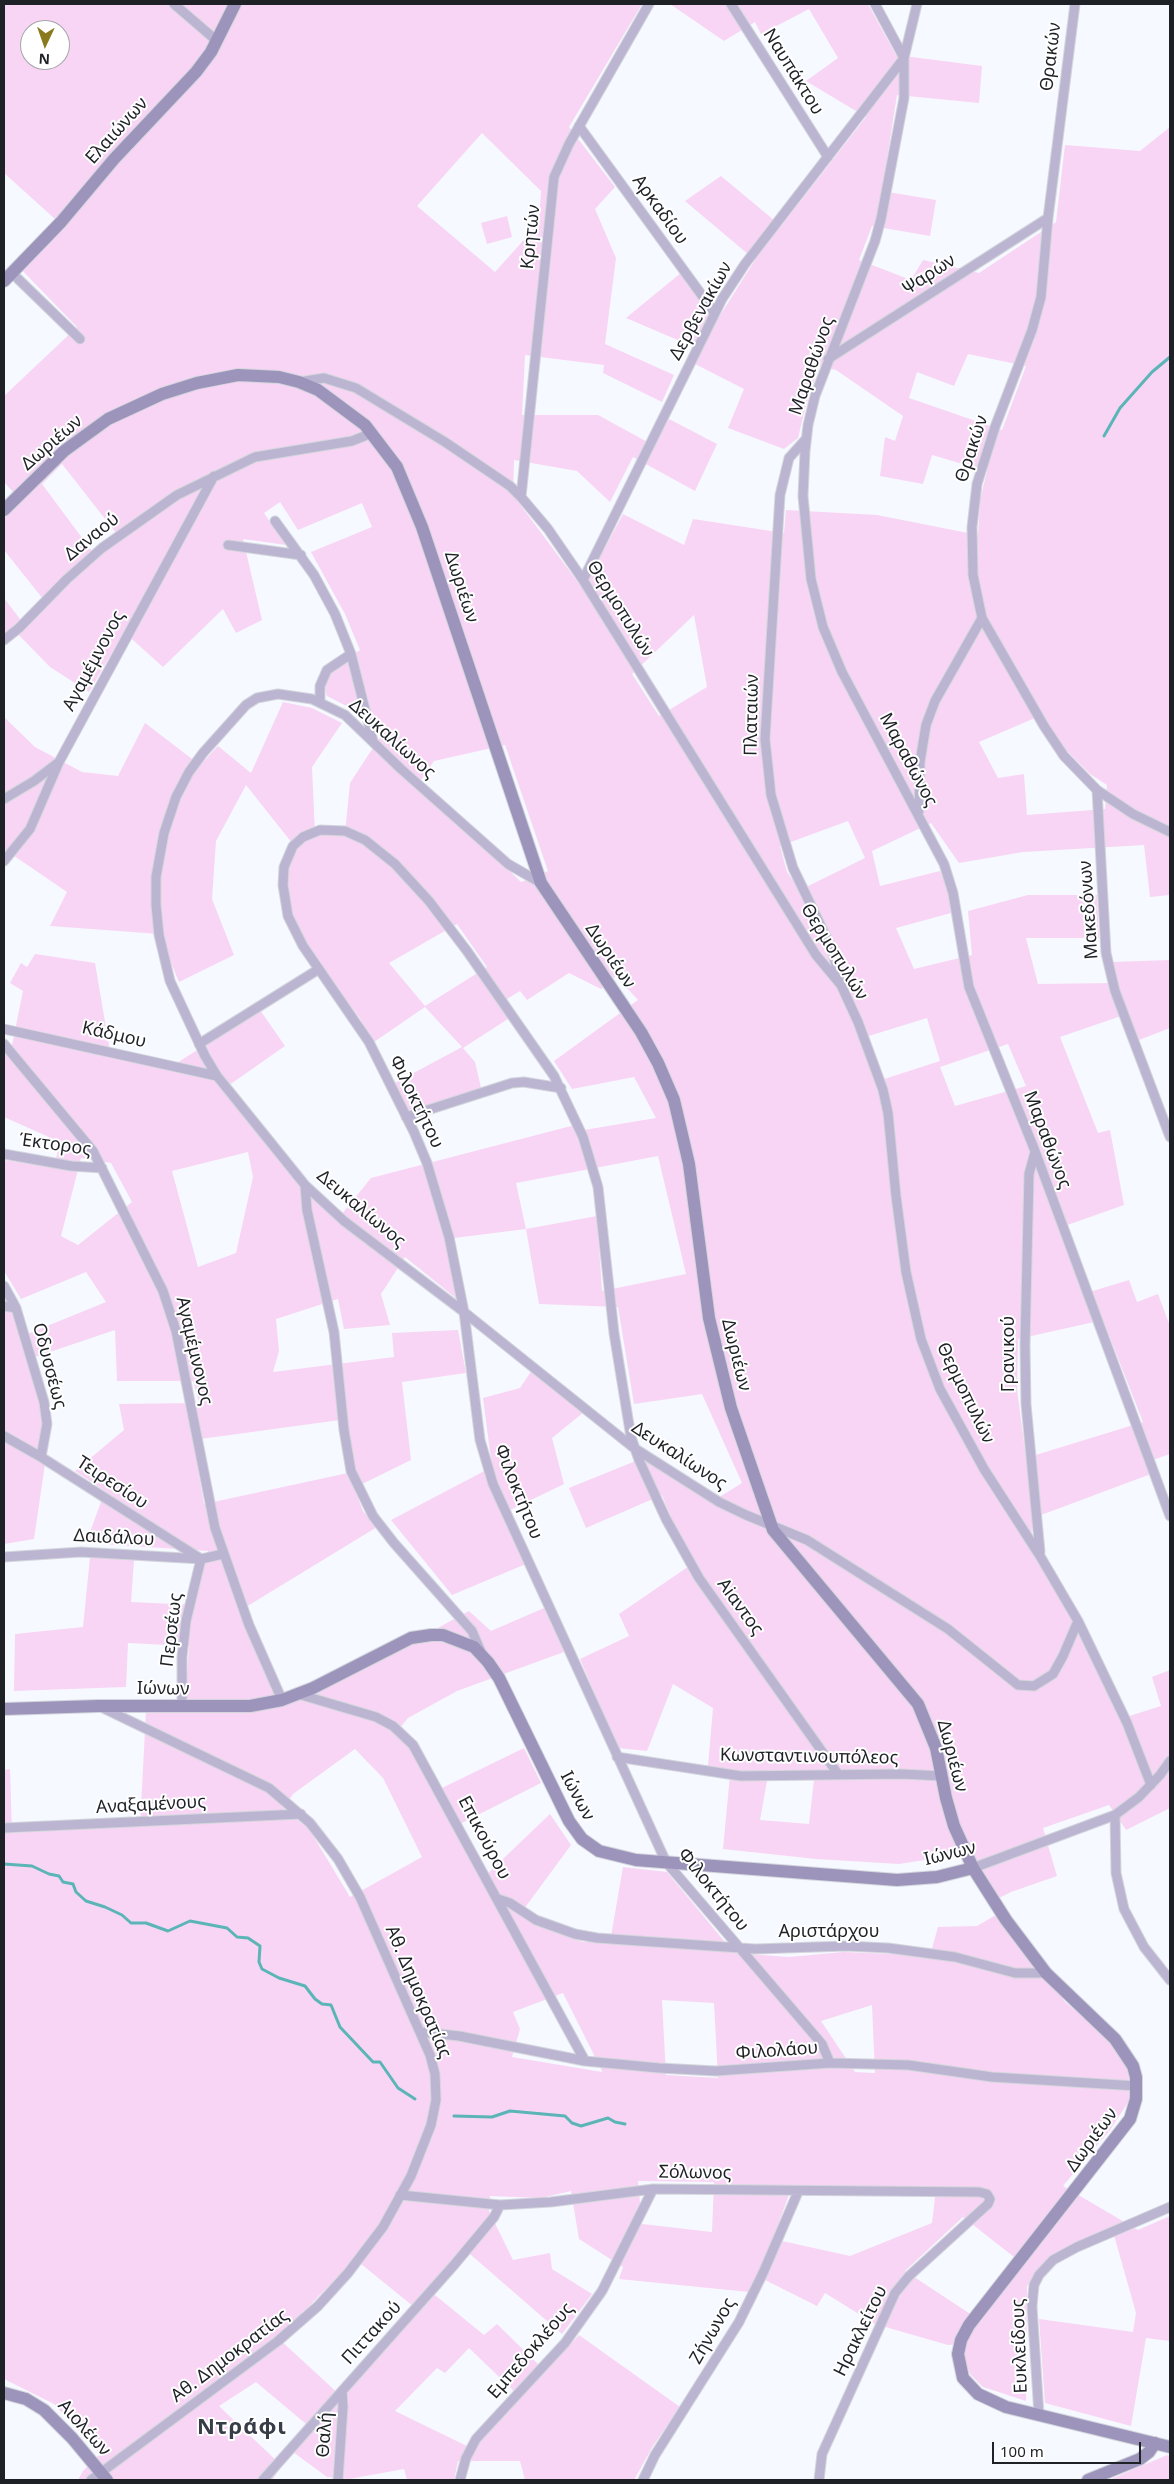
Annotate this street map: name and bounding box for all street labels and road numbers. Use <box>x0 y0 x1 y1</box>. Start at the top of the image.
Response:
street label: Θρακών <box>1036 21 1066 93</box>
street label: Ναυπάκτου <box>758 25 828 119</box>
street label: Ελαιώνων <box>81 93 153 169</box>
street label: Αρκαδίου <box>628 171 692 249</box>
street label: Κρητών <box>517 204 545 270</box>
street label: Ψαρών <box>898 250 960 300</box>
street label: Δερβενακίων <box>665 258 737 364</box>
street label: Μαραθώνος <box>785 314 839 418</box>
street label: Δωριέων <box>17 411 87 475</box>
street label: Θρακών <box>951 413 993 485</box>
street label: Δαναού <box>60 508 124 566</box>
street label: Δωριέων <box>439 549 483 625</box>
street label: Θερμοπυλών <box>582 557 658 661</box>
street label: Αγαμέμνονος <box>58 607 130 715</box>
street label: Πλαταιών <box>740 674 764 756</box>
street label: Δευκαλίωνος <box>344 694 440 784</box>
street label: Μαραθώνος <box>874 710 942 810</box>
street label: Μακεδόνων <box>1075 860 1103 960</box>
street label: Θερμοπυλών <box>796 900 872 1004</box>
street label: Δωριέων <box>580 919 640 993</box>
street label: Κάδμου <box>80 1017 148 1053</box>
street label: Φιλοκτήτου <box>384 1052 448 1152</box>
street label: Μαραθώνος <box>1018 1088 1076 1192</box>
street label: Έκτορος <box>18 1129 92 1161</box>
street label: Δευκαλίωνος <box>312 1166 410 1252</box>
street label: Αγαμέμνονος <box>171 1295 217 1407</box>
street label: Γρανικού <box>998 1316 1020 1392</box>
street label: Δωριέων <box>717 1317 755 1393</box>
street label: Οδυσσέως <box>27 1321 71 1411</box>
street label: Θερμοπυλών <box>931 1339 999 1447</box>
street label: Δευκαλίωνος <box>627 1417 731 1495</box>
street label: Φιλοκτήτου <box>489 1441 547 1543</box>
street label: Τειρεσίου <box>72 1452 152 1514</box>
street label: Δαιδάλου <box>73 1525 155 1551</box>
street label: Aiαντος <box>712 1574 768 1640</box>
street label: Περσέως <box>157 1592 187 1668</box>
street label: Ιώνων <box>137 1678 189 1700</box>
street label: Δωριέων <box>932 1718 972 1794</box>
street label: Κωνσταντινουπόλεος <box>720 1745 898 1769</box>
street label: Ιώνων <box>555 1768 599 1824</box>
street label: Αναξαμένους <box>95 1791 207 1819</box>
street label: Επικούρου <box>453 1793 515 1883</box>
street label: Ιώνων <box>922 1837 978 1871</box>
street label: Φιλοκτήτου <box>673 1844 753 1936</box>
street label: Αριστάρχου <box>779 1921 879 1943</box>
street label: Αθ. Δημοκρατίας <box>380 1923 456 2061</box>
street label: Φιλολάου <box>735 2037 819 2065</box>
street label: Δωριέων <box>1062 2104 1122 2176</box>
street label: Σόλωνος <box>658 2162 732 2184</box>
street label: Ηρακλείτου <box>830 2282 892 2380</box>
street label: Ζήνωνος <box>685 2294 741 2368</box>
street label: Πιττακού <box>338 2297 406 2369</box>
street label: Ευκλείδους <box>1008 2298 1032 2394</box>
street label: Εμπεδοκλέους <box>483 2299 579 2403</box>
street label: Αθ. Δημοκρατίας <box>167 2305 293 2407</box>
street label: Αιολέων <box>53 2395 115 2461</box>
street label: Θαλή <box>313 2412 337 2458</box>

